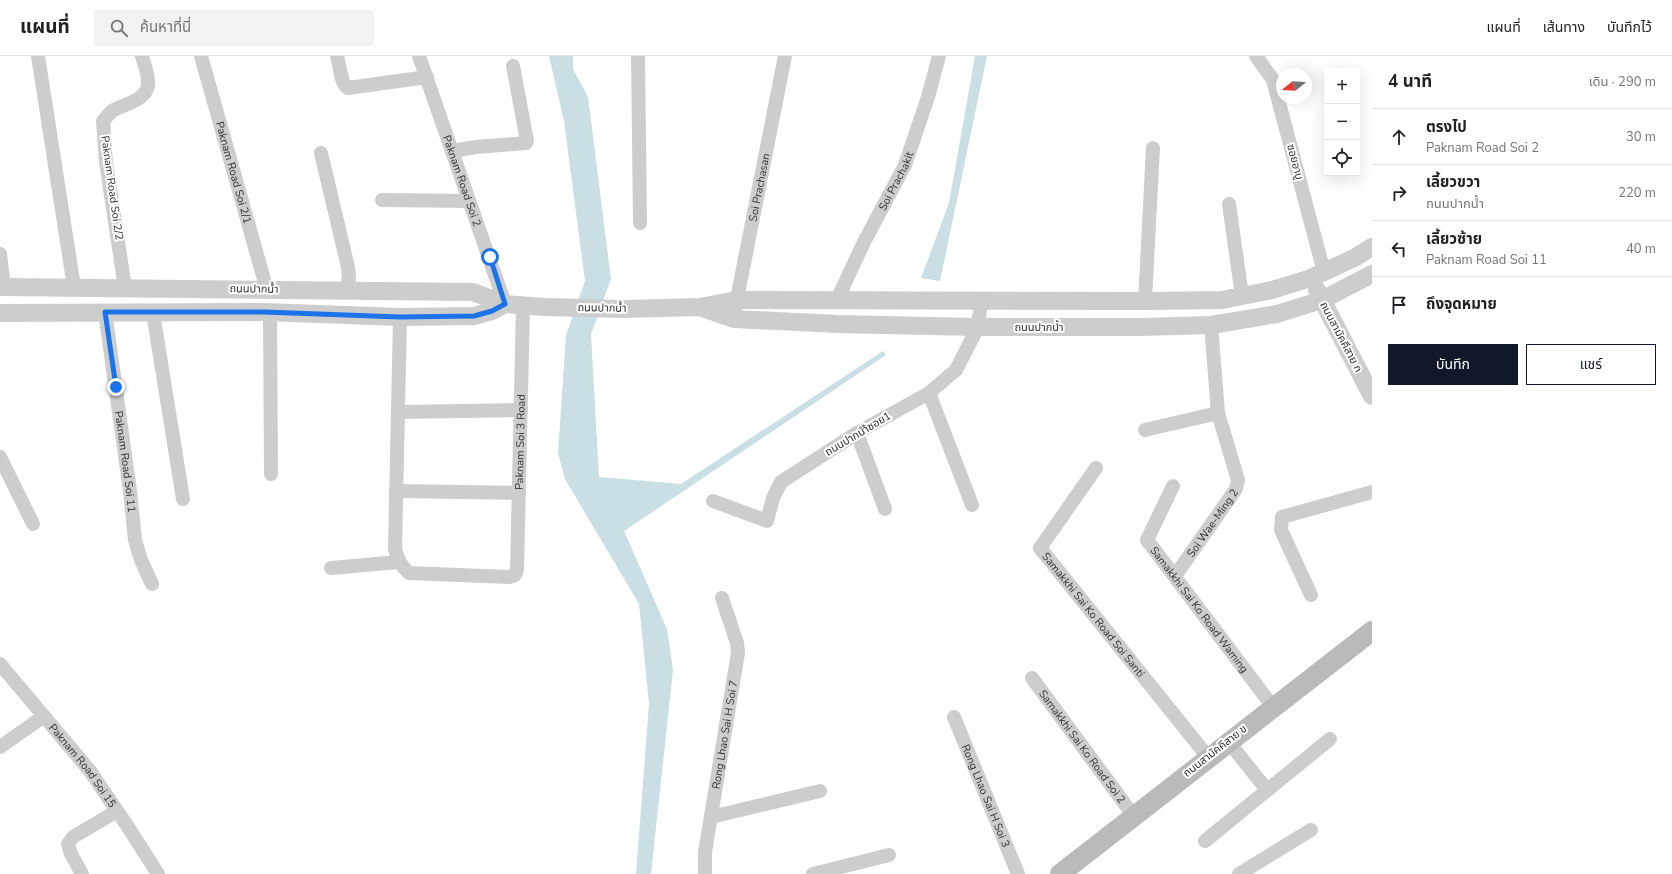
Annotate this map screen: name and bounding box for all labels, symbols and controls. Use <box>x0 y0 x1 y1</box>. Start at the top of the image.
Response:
search box <box>94 10 374 46</box>
text: แผนที่ <box>20 14 70 40</box>
icon: search <box>108 17 130 39</box>
text: ค้นหาที่นี่ <box>140 17 191 37</box>
text: แผนที่ <box>1487 18 1521 37</box>
text: เส้นทาง <box>1543 18 1585 37</box>
text: บันทึกไว้ <box>1607 18 1652 37</box>
north arrow <box>1276 68 1312 104</box>
map controls <box>1324 68 1360 176</box>
button: + <box>1324 68 1360 104</box>
text: 4 นาที <box>1388 70 1432 93</box>
text: เดิน · 290 m <box>1589 73 1656 91</box>
button: − <box>1324 104 1360 140</box>
text: ตรงไป <box>1426 117 1467 137</box>
street label: Paknam Road Soi 2/1 <box>212 120 255 225</box>
icon: ahead <box>1388 126 1410 148</box>
text: 30 m <box>1626 128 1656 146</box>
street label: Paknam Road Soi 2 <box>439 133 485 228</box>
street label: Paknam Road Soi 2/2 <box>97 135 127 241</box>
text: Paknam Road Soi 2 <box>1426 139 1539 157</box>
button: locate <box>1324 140 1360 176</box>
street label: ซอยอาบู <box>1283 142 1307 182</box>
street label: Soi Prachakit <box>875 149 917 213</box>
street label: Soi Prachasan <box>745 152 773 223</box>
text: เลี้ยวขวา <box>1426 172 1480 192</box>
icon: right <box>1388 182 1410 204</box>
text: 220 m <box>1618 184 1656 202</box>
text: ถนนปากน้ำ <box>1426 195 1484 213</box>
text: เลี้ยวซ้าย <box>1426 229 1482 249</box>
icon: left <box>1388 238 1410 260</box>
text: 40 m <box>1626 240 1656 258</box>
route start <box>481 248 499 266</box>
text: Paknam Road Soi 11 <box>1426 251 1547 269</box>
street label: ถนนปากน้ำ <box>229 280 279 297</box>
icon: arrive <box>1388 294 1410 316</box>
text: ถึงจุดหมาย <box>1426 294 1497 314</box>
street label: ถนนปากน้ำ <box>577 299 627 316</box>
street label: ถนนสามัคคีสาย ก <box>1316 299 1366 375</box>
street label: ถนนปากน้ำ <box>1014 319 1064 335</box>
button: บันทึก <box>1388 344 1518 385</box>
button: แชร์ <box>1526 344 1656 385</box>
route end <box>107 378 125 396</box>
street label: Paknam Soi 3 Road <box>511 394 528 490</box>
street label: ถนนปากนำ้ซอย1 <box>822 408 894 460</box>
street label: Paknam Road Soi 11 <box>111 410 140 513</box>
street label: Soi Wae-Ming 2 <box>1183 486 1242 560</box>
street label: Samakkhi Sai Ko Road Waming <box>1147 543 1252 676</box>
street label: Samakkhi Sai Ko Road Soi Santi <box>1039 549 1148 680</box>
street label: Rong Lhao Sai H Soi 7 <box>708 679 741 790</box>
street label: Samakkhi Sai Ko Road Soi 2 <box>1036 687 1129 806</box>
street label: Paknam Road Soi 15 <box>46 720 120 811</box>
street label: ถนนสามัคคีสาย ข <box>1180 721 1250 781</box>
street label: Rong Lhao Sai H Soi 3 <box>958 742 1014 849</box>

